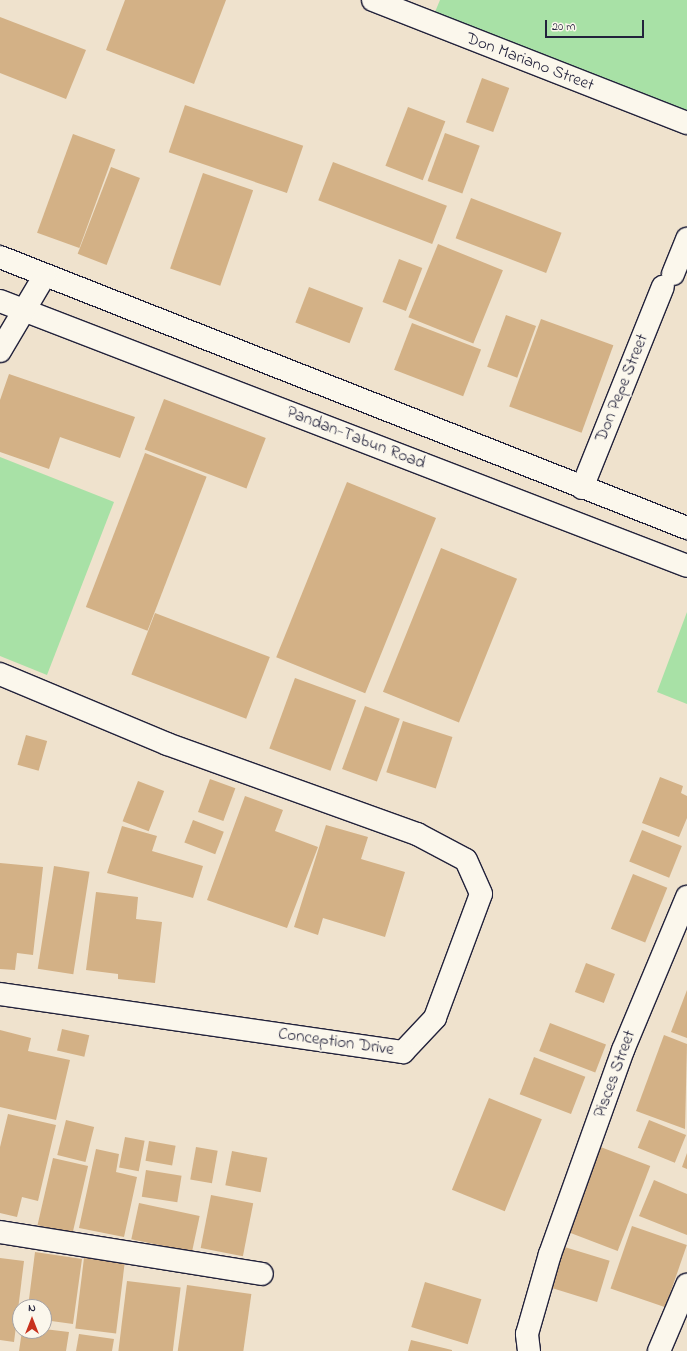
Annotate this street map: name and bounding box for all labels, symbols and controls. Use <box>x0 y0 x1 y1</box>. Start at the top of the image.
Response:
scale bar <box>547 12 646 38</box>
text: 20 m <box>552 18 575 36</box>
street label: Don Mariano Street <box>463 28 597 96</box>
street label: Don Pepe Street <box>591 331 653 445</box>
street label: Pandan-Tabun Road <box>284 402 428 474</box>
street label: Conception Drive <box>277 1024 395 1060</box>
street label: Pisces Street <box>590 1028 640 1120</box>
north arrow <box>12 1299 52 1339</box>
text: N <box>28 1300 36 1316</box>

